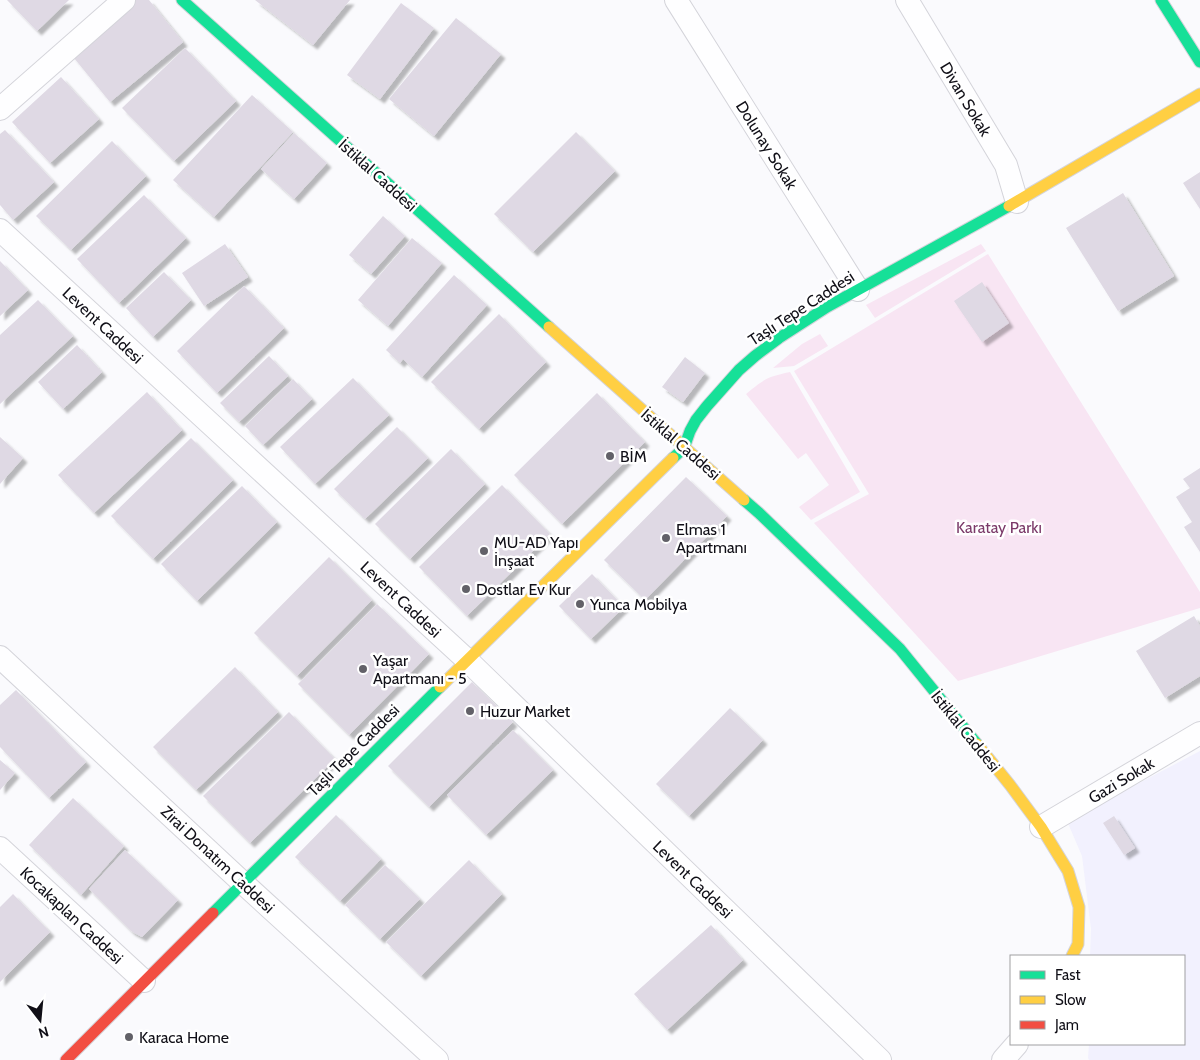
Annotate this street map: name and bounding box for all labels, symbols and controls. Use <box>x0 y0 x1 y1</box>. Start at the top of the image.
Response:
street label: Divan Sokak <box>936 59 996 140</box>
street label: Dolunay Sokak <box>732 98 802 194</box>
street label: İstiklal Caddesi <box>335 135 421 216</box>
street label: Taşlı Tepe Caddesi <box>745 267 858 350</box>
street label: Levent Caddesi <box>58 283 147 368</box>
street label: İstiklal Caddesi <box>637 405 724 484</box>
place label: BİM <box>620 447 647 466</box>
marker: BİM <box>604 450 616 462</box>
park label: Karatay Parkı <box>956 518 1042 537</box>
place label: Elmas 1 Apartmanı <box>676 520 747 557</box>
marker: Elmas 1 Apartmanı <box>660 532 672 544</box>
place label: MU-AD Yapı İnşaat <box>494 533 578 570</box>
marker: MU-AD Yapı İnşaat <box>478 545 490 557</box>
street label: Levent Caddesi <box>356 557 445 642</box>
place label: Dostlar Ev Kur <box>476 580 572 599</box>
marker: Dostlar Ev Kur <box>460 583 472 595</box>
place label: Yunca Mobilya <box>589 595 687 614</box>
marker: Yunca Mobilya <box>574 598 586 610</box>
place label: Yaşar Apartmanı - 5 <box>372 651 467 688</box>
marker: Yaşar Apartmanı - 5 <box>357 663 369 675</box>
street label: İstiklal Caddesi <box>927 687 1004 776</box>
street label: Taşlı Tepe Caddesi <box>303 700 403 800</box>
place label: Huzur Market <box>480 702 571 721</box>
marker: Huzur Market <box>464 705 476 717</box>
street label: Gazi Sokak <box>1085 753 1158 807</box>
street label: Zirai Donatım Caddesi <box>157 802 278 917</box>
street label: Levent Caddesi <box>649 837 736 922</box>
street label: Kocakaplan Caddesi <box>16 863 127 968</box>
legend <box>1010 955 1185 1045</box>
text: Fast <box>1055 966 1080 984</box>
text: Slow <box>1055 991 1086 1009</box>
north arrow <box>15 995 65 1045</box>
text: Jam <box>1054 1016 1079 1034</box>
text: N <box>36 1022 51 1043</box>
place label: Karaca Home <box>139 1028 229 1047</box>
marker: Karaca Home <box>123 1031 135 1043</box>

